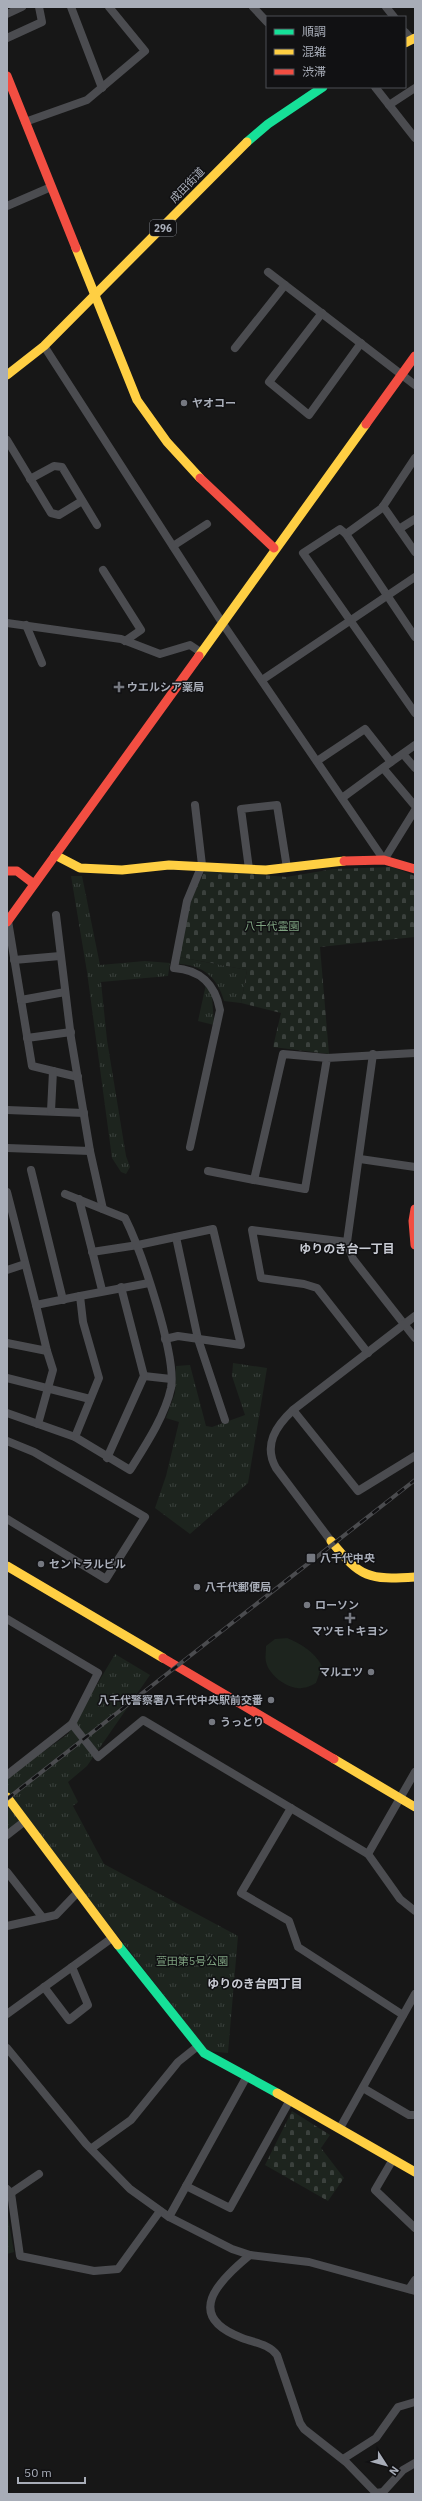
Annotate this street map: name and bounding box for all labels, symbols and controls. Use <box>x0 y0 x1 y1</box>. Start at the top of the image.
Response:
legend <box>266 16 406 88</box>
text: 順調 <box>302 24 326 39</box>
text: 混雑 <box>302 44 326 59</box>
text: 渋滞 <box>302 64 326 79</box>
street label: 成田街道 <box>167 164 207 206</box>
road number: 296 <box>150 220 176 236</box>
place label: ヤオコー <box>192 396 236 410</box>
marker: ヤオコー <box>179 398 189 408</box>
place label: ウエルシア薬局 <box>127 680 204 694</box>
marker: ウエルシア薬局 <box>114 682 124 692</box>
park label: 八千代霊園 <box>245 919 300 933</box>
district label: ゆりのき台一丁目 <box>299 1241 395 1256</box>
place label: 八千代中央 <box>320 1551 375 1565</box>
marker: 八千代中央 <box>305 1552 317 1564</box>
place label: セントラルビル <box>49 1557 126 1571</box>
marker: セントラルビル <box>36 1559 46 1569</box>
place label: 八千代郵便局 <box>205 1580 271 1594</box>
marker: 八千代郵便局 <box>192 1582 202 1592</box>
place label: ローソン <box>315 1598 359 1612</box>
marker: ローソン <box>302 1600 312 1610</box>
marker: マツモトキヨシ <box>345 1613 355 1623</box>
place label: マツモトキヨシ <box>312 1624 389 1638</box>
place label: マルエツ <box>319 1665 363 1679</box>
marker: マルエツ <box>366 1667 376 1677</box>
place label: 八千代警察署八千代中央駅前交番 <box>98 1693 263 1707</box>
marker: 八千代警察署八千代中央駅前交番 <box>266 1695 276 1705</box>
place label: うっとり <box>220 1715 264 1729</box>
marker: うっとり <box>207 1717 217 1727</box>
park label: 萱田第5号公園 <box>156 1954 228 1968</box>
district label: ゆりのき台四丁目 <box>207 1976 303 1991</box>
north arrow <box>366 2445 406 2485</box>
scale bar <box>18 2459 85 2485</box>
text: N <box>386 2464 402 2478</box>
text: 50 m <box>24 2465 52 2480</box>

